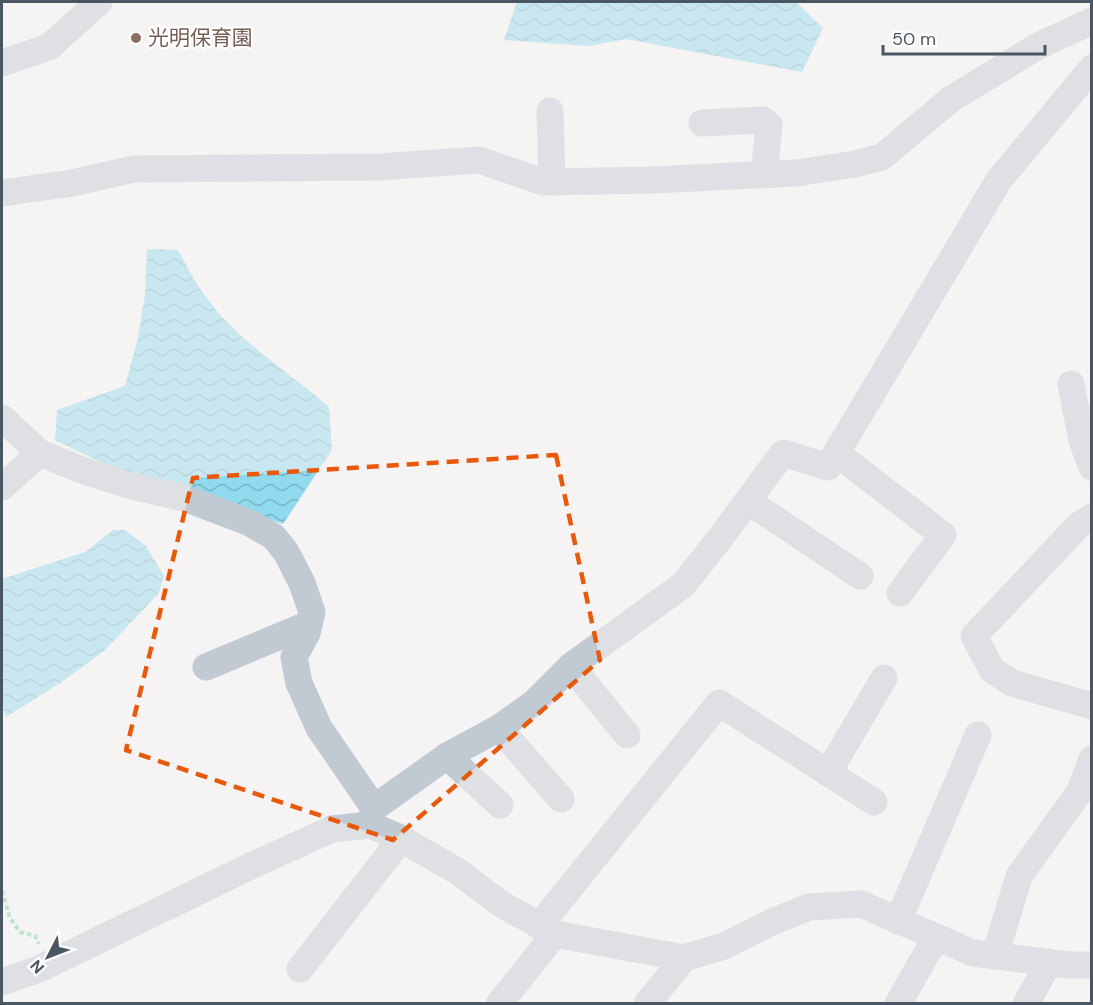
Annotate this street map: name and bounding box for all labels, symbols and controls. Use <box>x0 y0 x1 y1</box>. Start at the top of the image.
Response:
scale bar <box>883 18 1045 56</box>
place label: 光明保育園 <box>148 24 253 52</box>
text: 50 m <box>892 27 936 51</box>
marker: 光明保育園 <box>129 31 143 45</box>
north arrow <box>18 927 78 987</box>
text: N <box>26 955 49 978</box>

